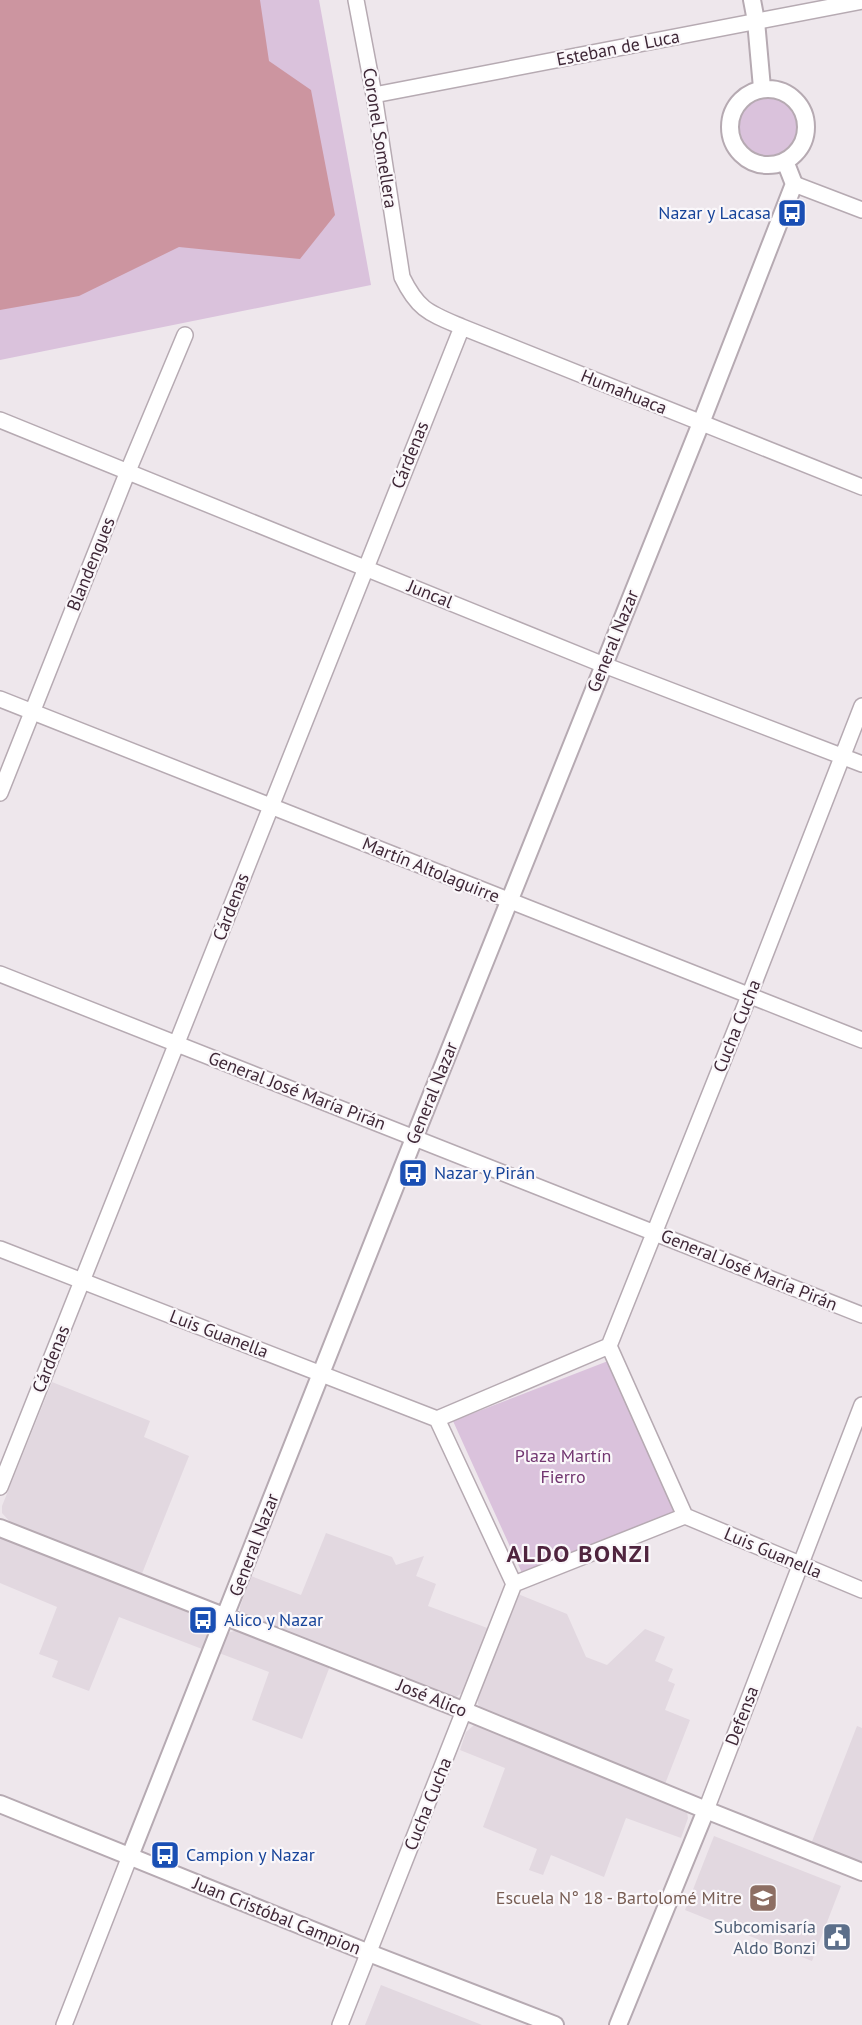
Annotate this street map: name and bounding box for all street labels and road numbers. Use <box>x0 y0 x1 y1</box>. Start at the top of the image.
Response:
street label: Esteban de Luca <box>554 24 681 71</box>
street label: Coronel Somellera <box>358 66 403 210</box>
street label: Humahuaca <box>578 364 671 419</box>
street label: Cárdenas <box>386 418 433 492</box>
street label: Blandengues <box>61 513 120 614</box>
street label: Juncal <box>403 574 457 613</box>
street label: General Nazar <box>582 586 644 695</box>
street label: Martín Altolaguirre <box>359 832 503 908</box>
street label: Cárdenas <box>207 870 254 944</box>
street label: Cucha Cucha <box>708 976 766 1076</box>
street label: General Nazar <box>401 1038 463 1147</box>
street label: General José María Pirán <box>205 1046 389 1135</box>
street label: General José María Pirán <box>658 1224 841 1315</box>
street label: Luis Guanella <box>167 1304 272 1363</box>
street label: Cárdenas <box>27 1322 74 1396</box>
street label: General Nazar <box>223 1490 284 1600</box>
street label: Luis Guanella <box>721 1522 826 1583</box>
street label: José Alico <box>393 1673 471 1722</box>
street label: Defensa <box>720 1683 763 1749</box>
street label: Cucha Cucha <box>399 1754 457 1854</box>
street label: Juan Cristóbal Campion <box>189 1871 364 1960</box>

